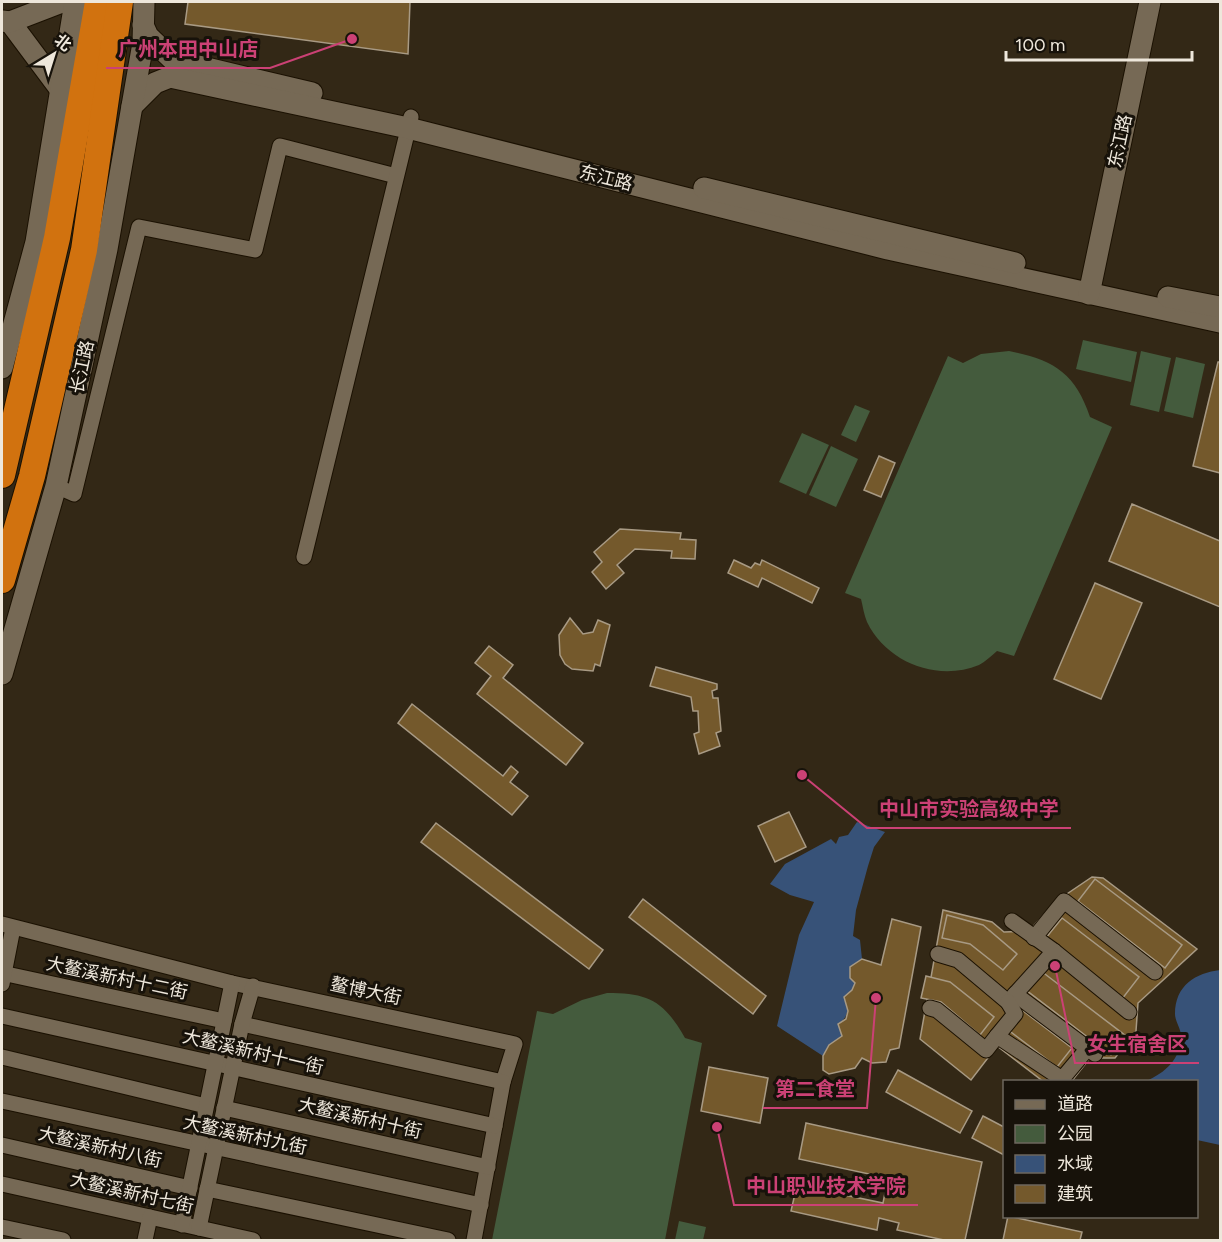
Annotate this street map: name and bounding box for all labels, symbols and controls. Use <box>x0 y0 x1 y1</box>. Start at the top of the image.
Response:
north arrow <box>24 24 84 84</box>
scale bar <box>1006 24 1192 62</box>
text: 北 <box>51 30 75 55</box>
callout: 广州本田中山店 <box>106 30 270 68</box>
text: 100 m <box>1015 34 1065 56</box>
text: 广州本田中山店 <box>118 37 258 61</box>
street label: 东江路 <box>1104 112 1136 170</box>
street label: 东江路 <box>577 161 635 195</box>
street label: 长江路 <box>66 338 98 396</box>
callout: 中山市实验高级中学 <box>867 790 1071 828</box>
text: 中山市实验高级中学 <box>879 797 1059 821</box>
street label: 大鳌溪新村十二街 <box>44 952 190 1004</box>
street label: 鳌博大街 <box>328 973 404 1009</box>
street label: 大鳌溪新村十一街 <box>180 1025 326 1079</box>
callout: 女生宿舍区 <box>1075 1025 1199 1063</box>
text: 女生宿舍区 <box>1087 1032 1187 1056</box>
callout: 第二食堂 <box>763 1070 867 1108</box>
text: 第二食堂 <box>775 1077 855 1101</box>
legend <box>1003 1080 1198 1218</box>
street label: 大鳌溪新村十街 <box>296 1093 424 1143</box>
text: 道路 <box>1057 1093 1093 1115</box>
street label: 大鳌溪新村九街 <box>181 1111 309 1159</box>
street label: 大鳌溪新村八街 <box>36 1122 164 1172</box>
text: 公园 <box>1057 1123 1093 1145</box>
text: 水域 <box>1057 1153 1093 1175</box>
callout: 中山职业技术学院 <box>734 1167 918 1205</box>
street label: 大鳌溪新村七街 <box>68 1168 196 1218</box>
text: 中山职业技术学院 <box>746 1174 906 1198</box>
text: 建筑 <box>1057 1183 1093 1205</box>

